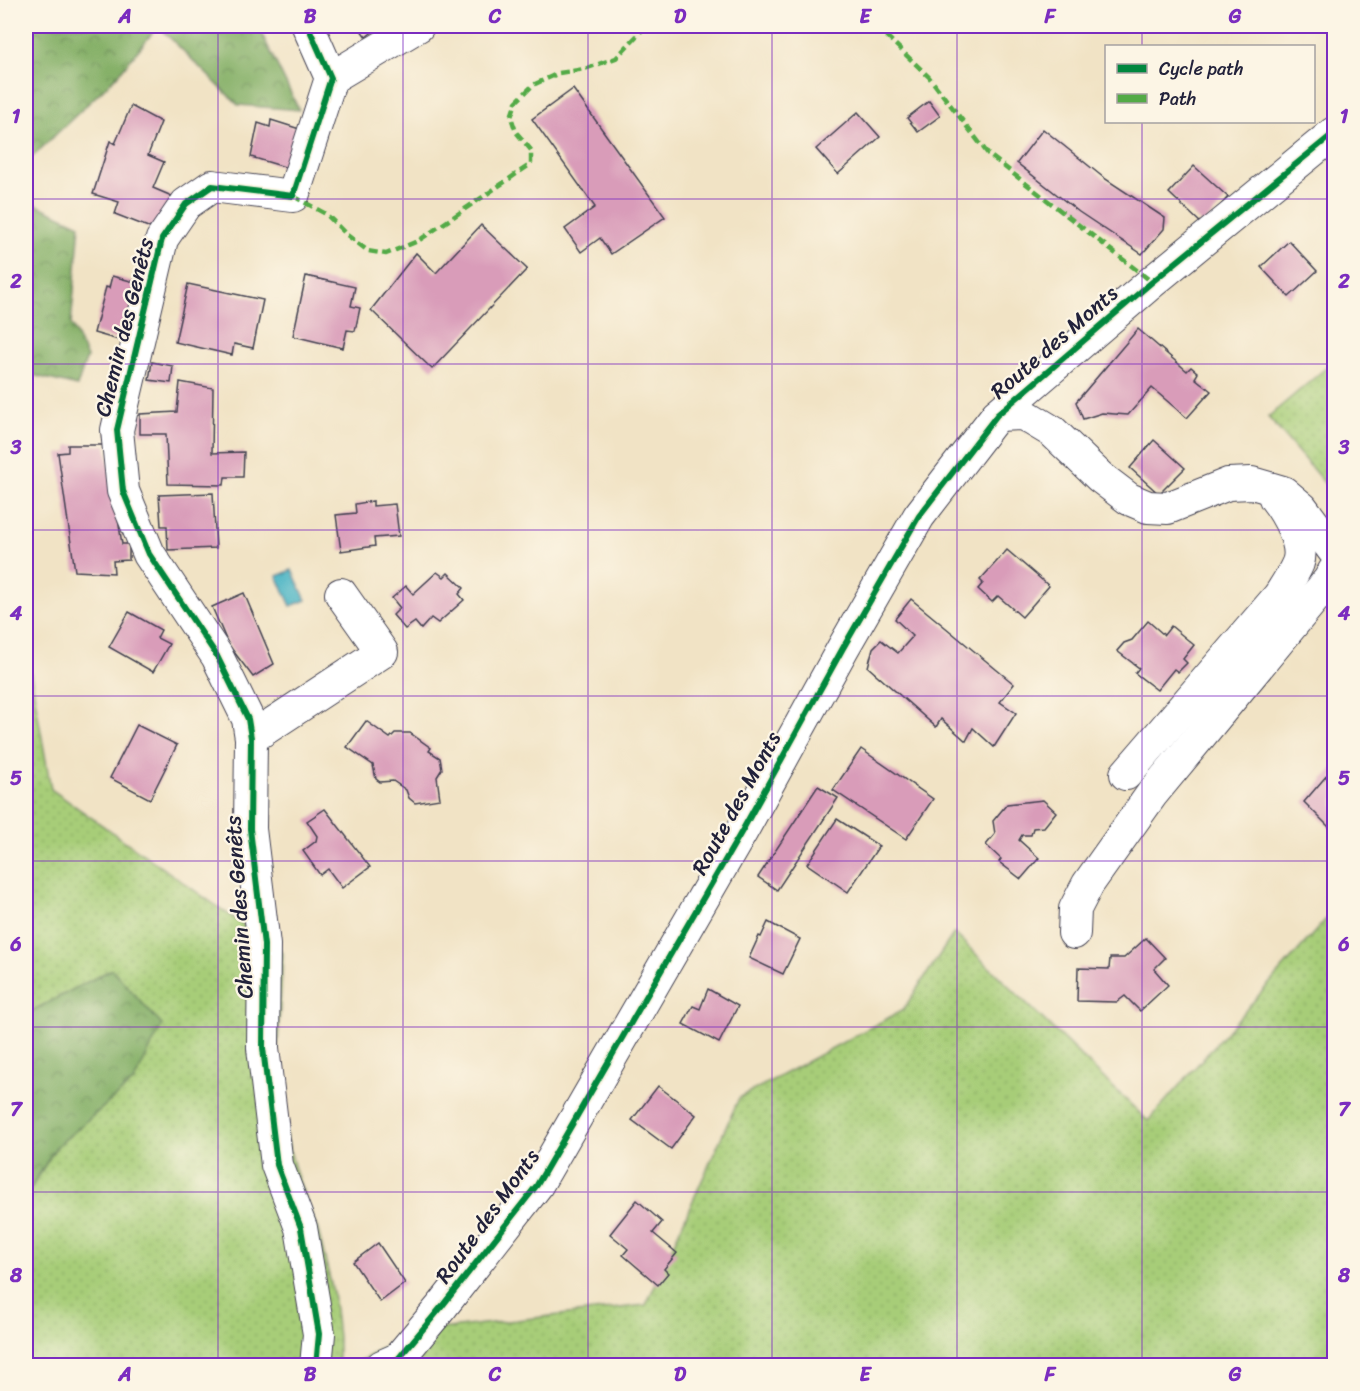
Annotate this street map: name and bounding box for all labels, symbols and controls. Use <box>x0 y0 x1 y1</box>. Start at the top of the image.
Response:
text: A <box>117 0 132 34</box>
text: B <box>304 0 317 34</box>
text: C <box>488 0 502 34</box>
text: D <box>674 0 687 34</box>
text: E <box>859 0 872 34</box>
text: F <box>1044 0 1057 34</box>
text: G <box>1228 0 1242 34</box>
legend <box>1105 45 1315 123</box>
text: Cycle path <box>1159 53 1243 85</box>
text: Path <box>1159 83 1196 115</box>
text: 1 <box>12 99 21 134</box>
text: 1 <box>1340 99 1349 134</box>
street label: Chemin des Genêts <box>83 233 165 421</box>
text: 2 <box>9 264 22 299</box>
text: 2 <box>1337 264 1350 299</box>
street label: Route des Monts <box>981 275 1127 409</box>
text: 3 <box>10 430 22 465</box>
text: 3 <box>1338 430 1350 465</box>
text: 4 <box>9 596 23 631</box>
text: 4 <box>1337 596 1351 631</box>
street label: Route des Monts <box>680 724 792 882</box>
text: 5 <box>10 761 22 796</box>
text: 5 <box>1338 761 1350 796</box>
street label: Chemin des Genêts <box>213 813 265 1000</box>
text: 6 <box>9 927 22 962</box>
text: 6 <box>1337 927 1350 962</box>
text: 7 <box>10 1092 23 1127</box>
text: 7 <box>1338 1092 1351 1127</box>
street label: Route des Monts <box>424 1140 550 1292</box>
text: 8 <box>9 1258 23 1293</box>
text: 8 <box>1337 1258 1351 1293</box>
text: A <box>117 1357 132 1391</box>
text: B <box>304 1357 317 1391</box>
text: C <box>488 1357 502 1391</box>
text: D <box>674 1357 687 1391</box>
text: E <box>859 1357 872 1391</box>
text: F <box>1044 1357 1057 1391</box>
text: G <box>1228 1357 1242 1391</box>

